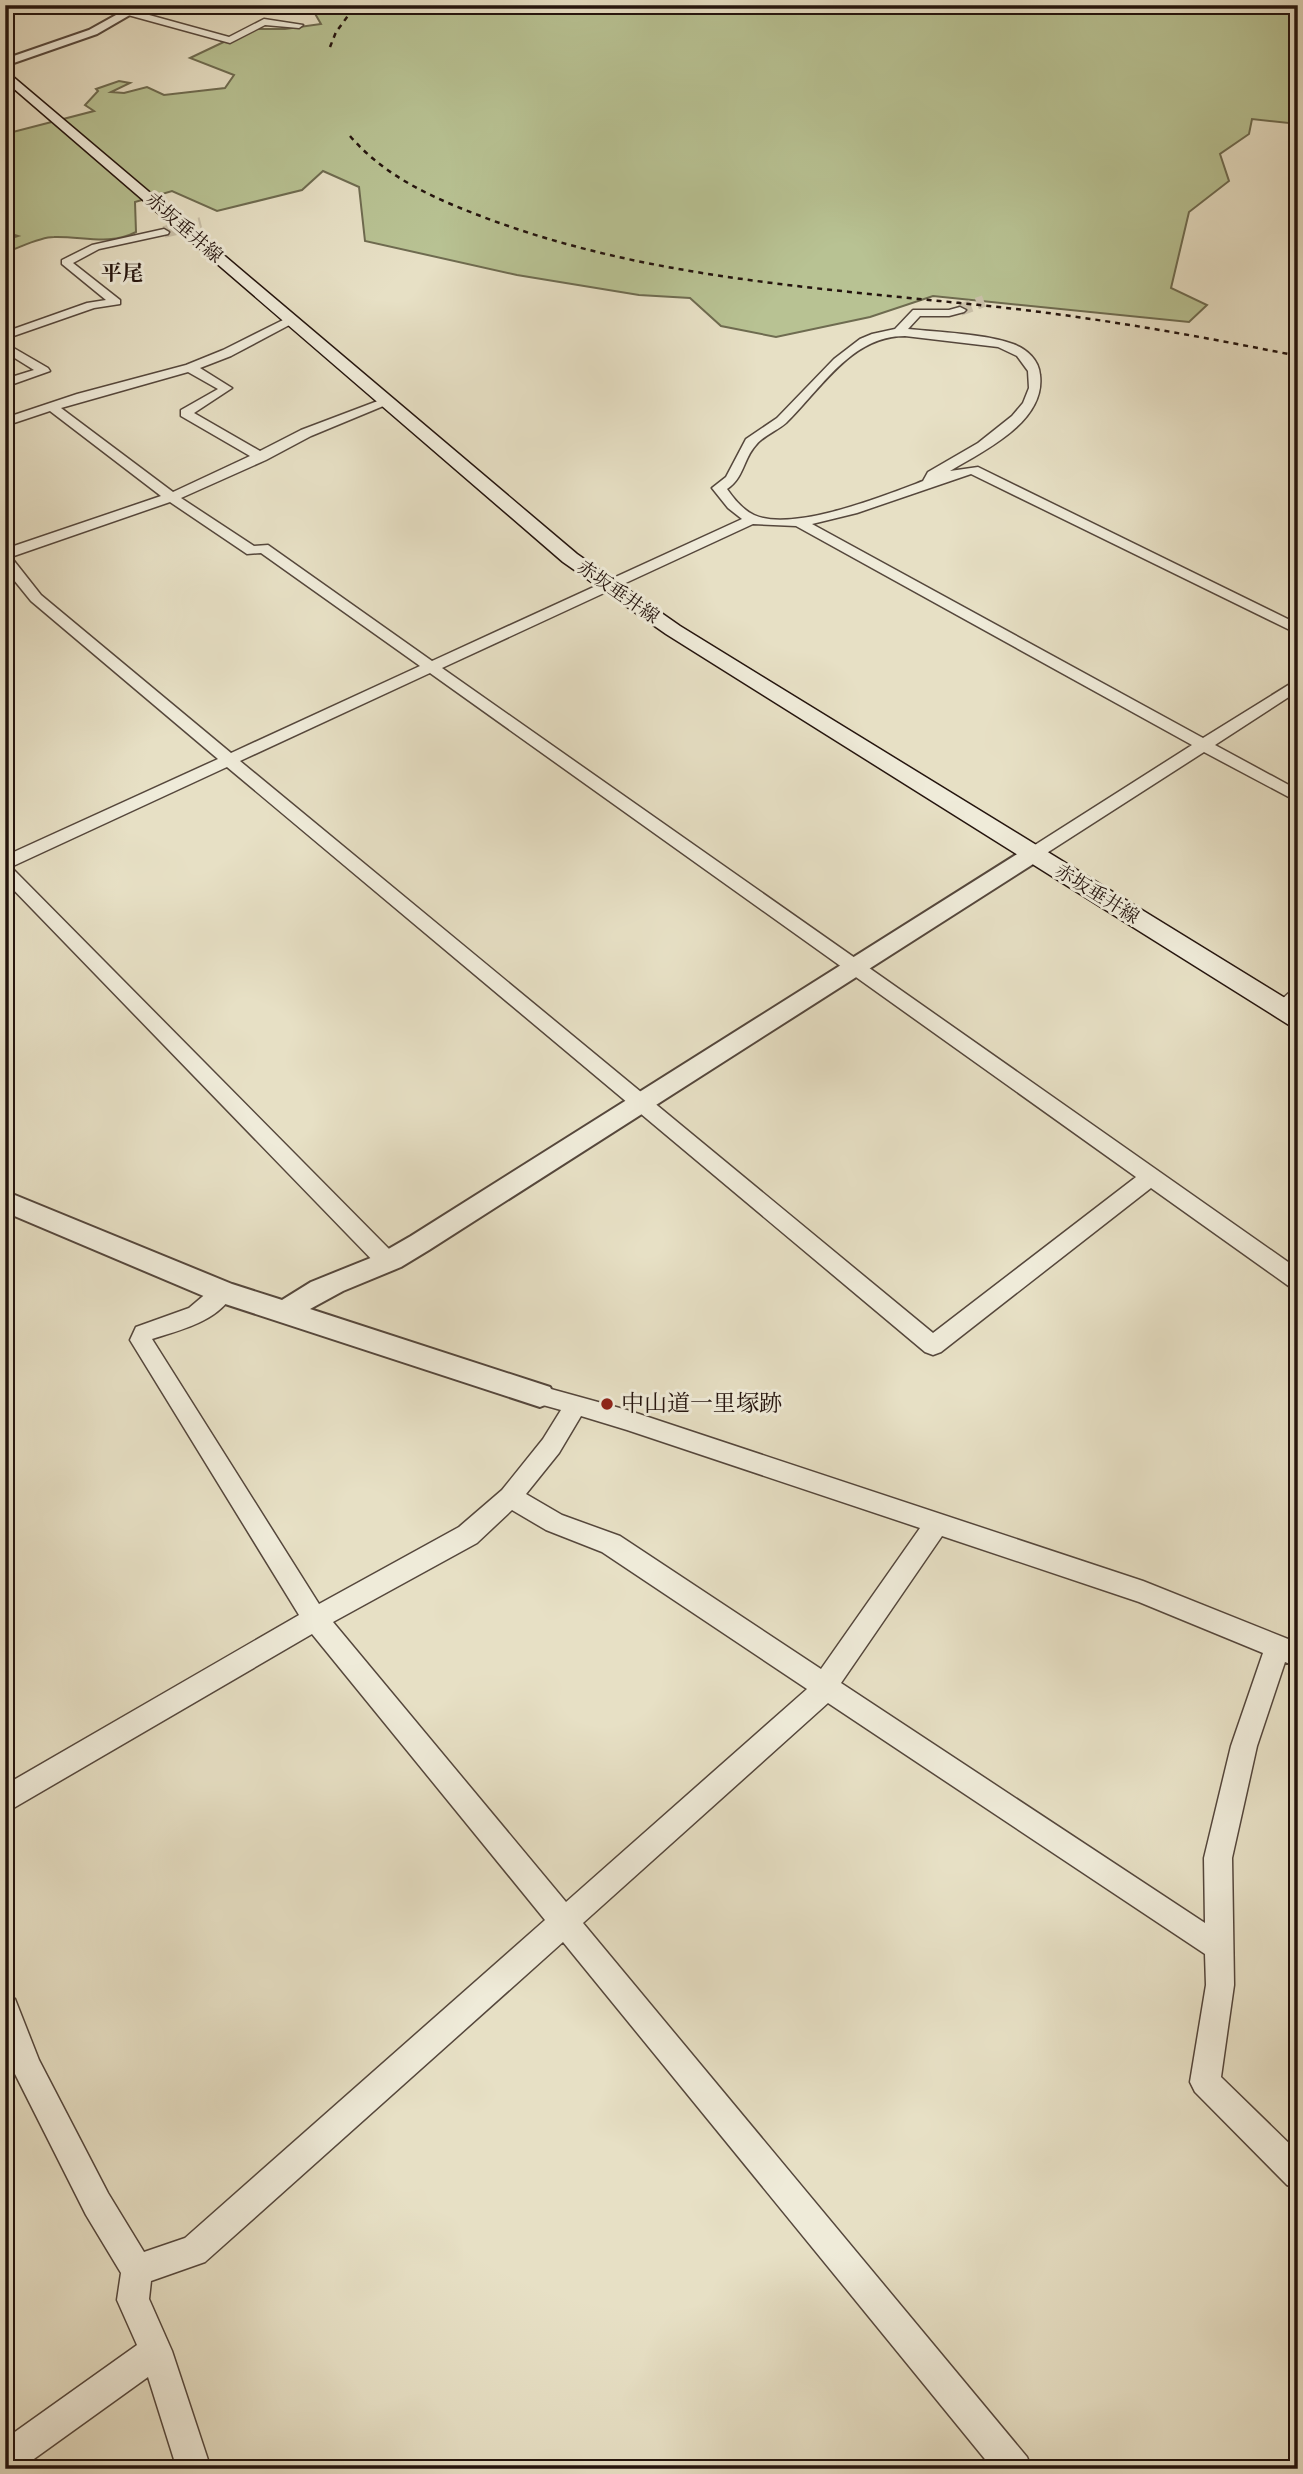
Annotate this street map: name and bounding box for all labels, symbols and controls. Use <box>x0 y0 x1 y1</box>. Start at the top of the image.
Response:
street label: 赤坂垂井線 <box>140 188 228 268</box>
district label: 平尾 <box>101 261 143 287</box>
street label: 赤坂垂井線 <box>572 555 664 629</box>
street label: 赤坂垂井線 <box>1050 859 1144 929</box>
place label: 中山道一里塚跡 <box>621 1390 782 1418</box>
marker: 中山道一里塚跡 <box>599 1396 615 1412</box>

